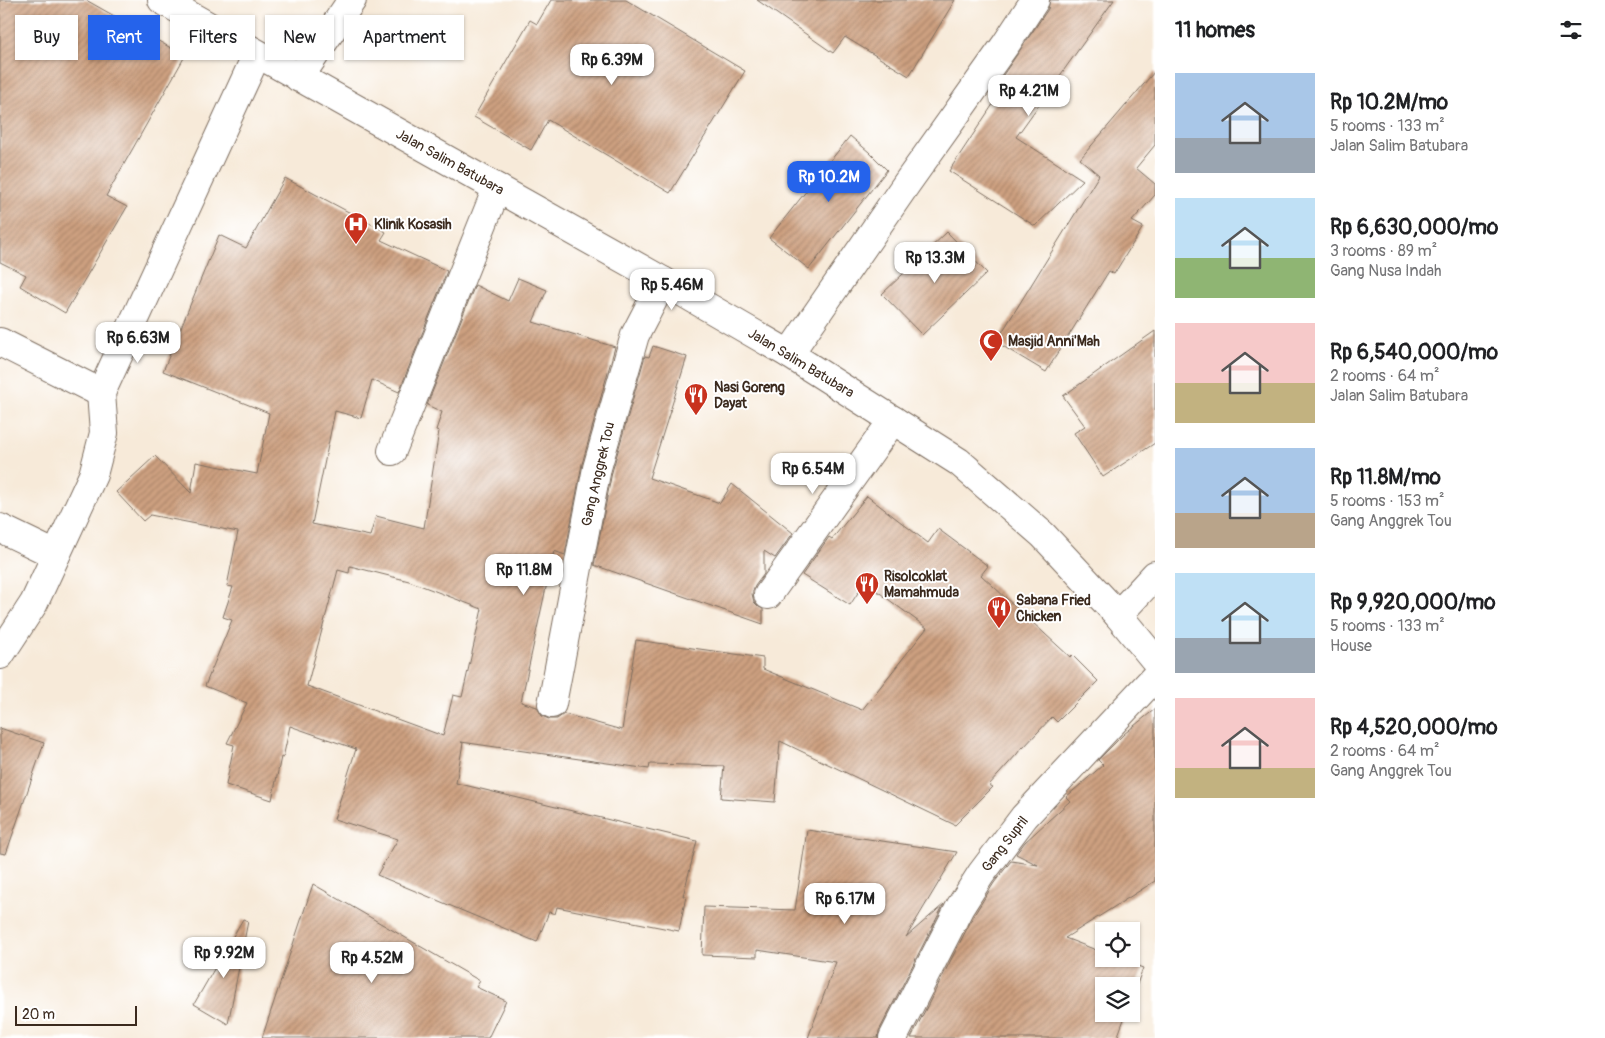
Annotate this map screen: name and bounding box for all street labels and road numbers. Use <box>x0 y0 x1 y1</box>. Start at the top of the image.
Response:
street label: Jalan Salim Batubara <box>393 125 507 199</box>
street label: Jalan Salim Batubara <box>745 325 857 401</box>
street label: Gang Anggrek Tou <box>578 420 618 528</box>
street label: Gang Supril <box>978 813 1032 875</box>

